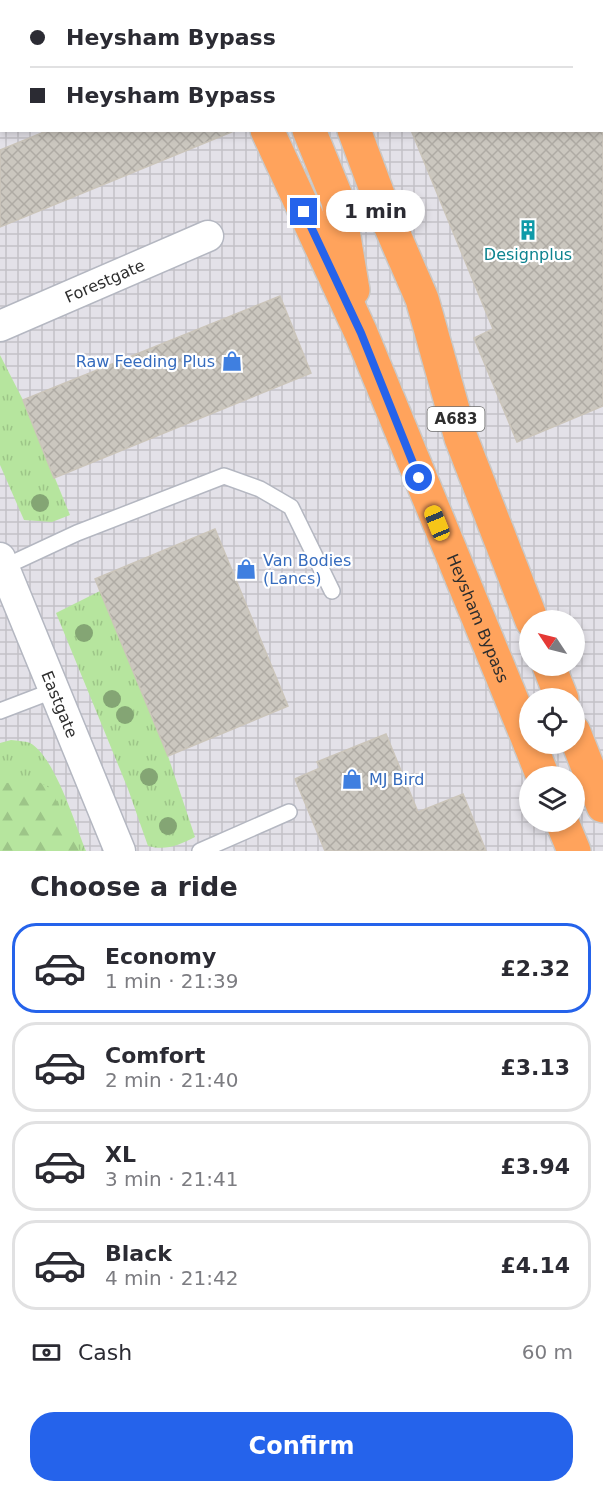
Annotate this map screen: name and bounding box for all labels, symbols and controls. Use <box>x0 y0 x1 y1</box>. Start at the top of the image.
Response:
text: Heysham Bypass <box>66 25 276 50</box>
text: Heysham Bypass <box>66 83 276 108</box>
callout: 1 min <box>325 191 424 233</box>
route end <box>290 198 317 225</box>
text: 1 min <box>344 199 407 223</box>
building icon: Designplus <box>516 218 540 242</box>
place label: Designplus <box>484 245 572 264</box>
street label: Forestgate <box>62 256 148 307</box>
shop icon: Raw Feeding Plus <box>220 349 244 373</box>
place label: Raw Feeding Plus <box>76 352 215 371</box>
road number: A683 <box>428 407 484 431</box>
route start <box>405 464 432 491</box>
car <box>422 503 452 543</box>
place label: Van Bodies (Lancs) <box>263 551 351 588</box>
street label: Heysham Bypass <box>443 551 513 685</box>
shop icon: Van Bodies (Lancs) <box>234 557 258 581</box>
north arrow <box>519 610 585 676</box>
map controls <box>519 610 585 832</box>
street label: Eastgate <box>37 668 82 741</box>
button: locate <box>519 688 585 754</box>
button: layers <box>519 766 585 832</box>
shop icon: MJ Bird <box>340 767 364 791</box>
place label: MJ Bird <box>369 770 424 789</box>
text: Choose a ride <box>30 871 238 902</box>
icon: car <box>33 941 87 995</box>
text: Economy <box>105 944 216 969</box>
text: £2.32 <box>500 956 570 981</box>
text: 1 min · 21:39 <box>105 969 239 993</box>
icon: car <box>33 1040 87 1094</box>
text: Comfort <box>105 1043 205 1068</box>
text: £3.13 <box>500 1055 570 1080</box>
text: 2 min · 21:40 <box>105 1068 239 1092</box>
icon: car <box>33 1139 87 1193</box>
text: XL <box>105 1142 136 1167</box>
text: £3.94 <box>500 1154 570 1179</box>
text: 3 min · 21:41 <box>105 1167 239 1191</box>
icon: car <box>33 1238 87 1292</box>
text: Black <box>105 1241 172 1266</box>
text: £4.14 <box>500 1253 570 1278</box>
text: 4 min · 21:42 <box>105 1266 239 1290</box>
icon: cash <box>30 1336 63 1369</box>
text: Cash <box>78 1340 132 1365</box>
text: 60 m <box>522 1340 573 1364</box>
button: Confirm <box>30 1412 573 1481</box>

